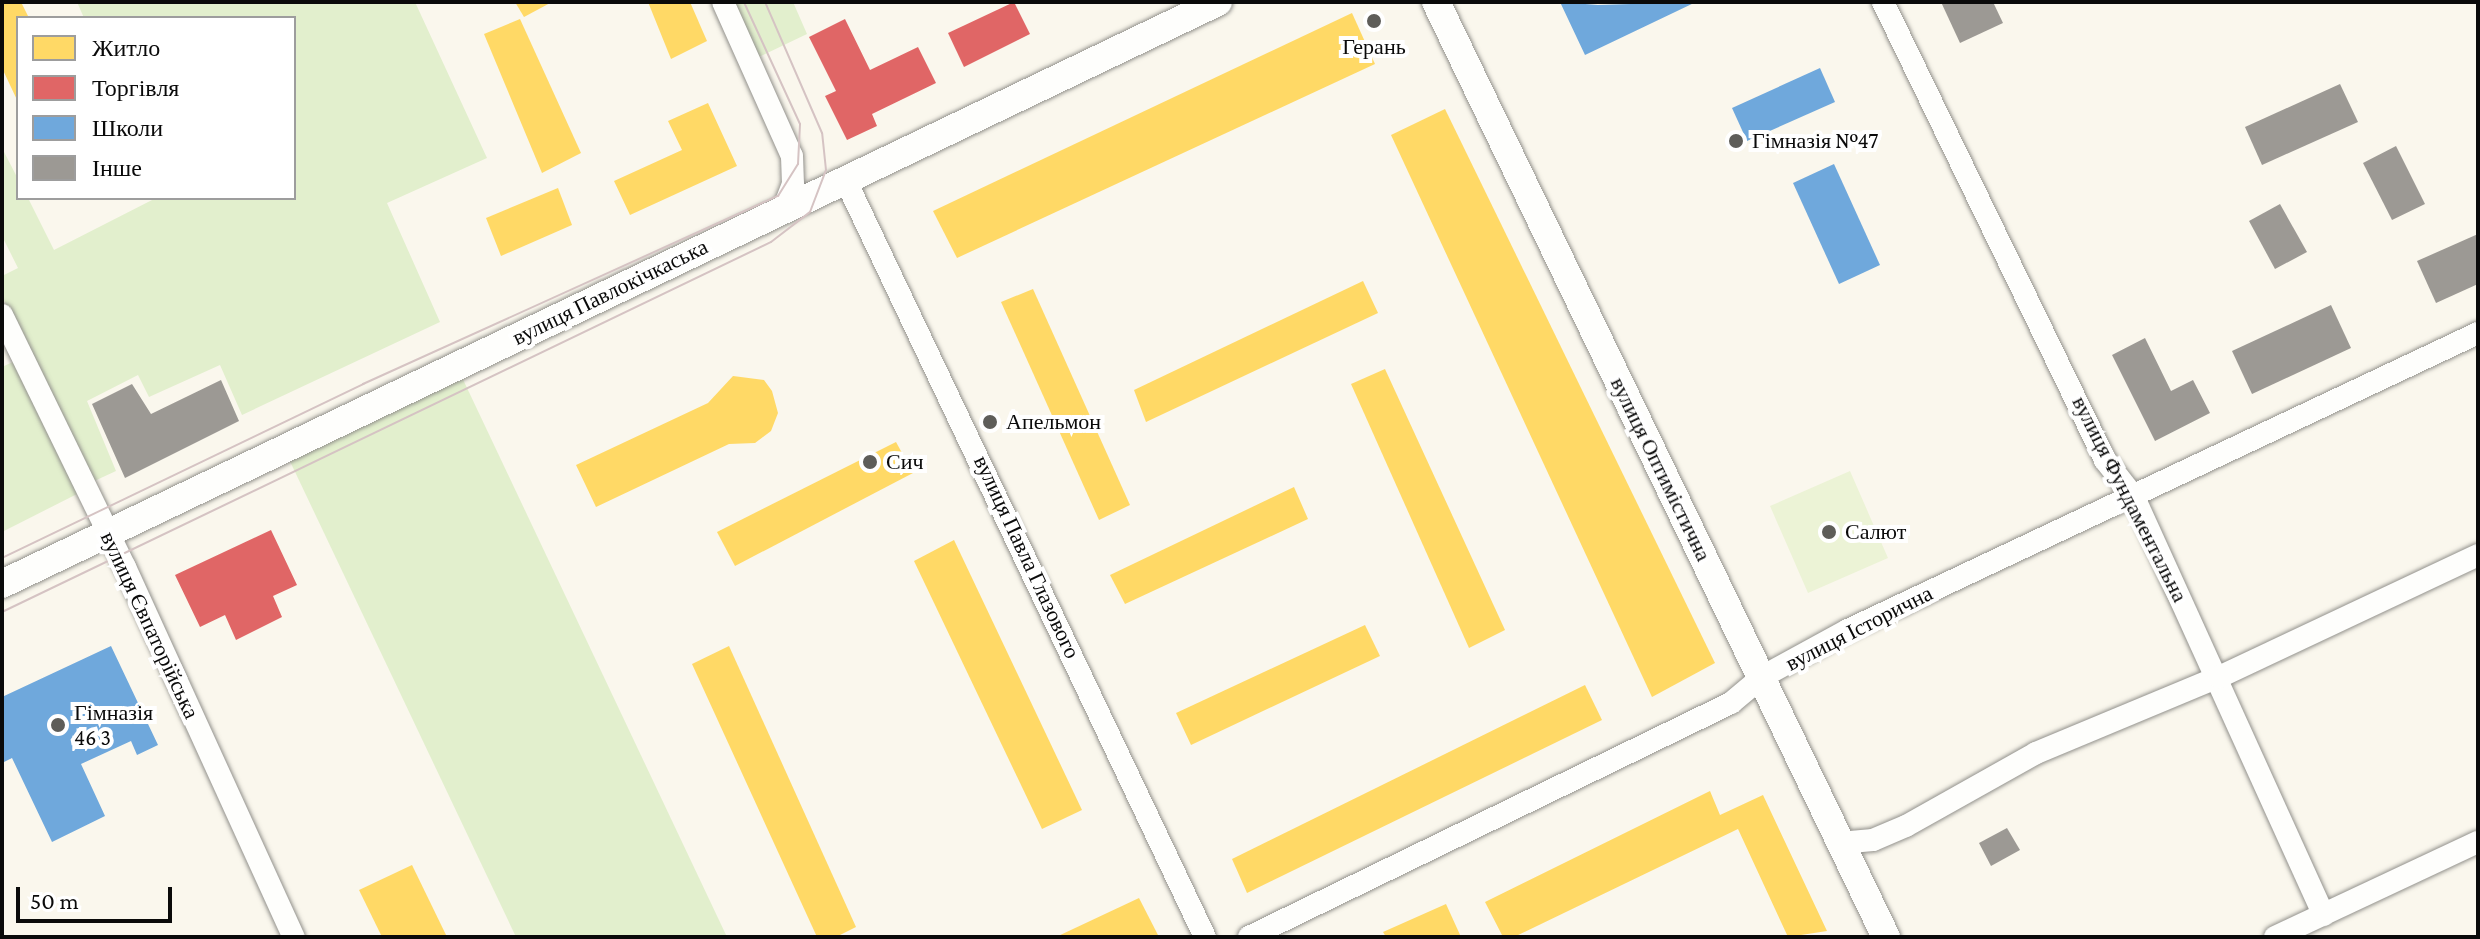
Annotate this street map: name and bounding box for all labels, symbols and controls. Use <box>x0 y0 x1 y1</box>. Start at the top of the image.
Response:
marker: Герань <box>1365 12 1383 30</box>
legend <box>16 16 296 200</box>
text: Житло <box>92 34 160 61</box>
place label: Герань <box>1342 34 1406 60</box>
text: Торгівля <box>92 74 179 101</box>
text: Школи <box>92 114 163 141</box>
place label: Гімназія №47 <box>1752 128 1878 154</box>
marker: Гімназія №47 <box>1727 132 1745 150</box>
text: Інше <box>92 154 142 181</box>
street label: вулиця Павлокічкаська <box>508 233 712 351</box>
street label: вулиця Оптимістична <box>1605 373 1717 565</box>
street label: вулиця Фундаментальна <box>2067 392 2193 606</box>
place label: Апельмон <box>1006 409 1101 435</box>
marker: Апельмон <box>981 413 999 431</box>
place label: Сич <box>886 449 924 475</box>
street label: вулиця Павла Глазового <box>968 451 1086 663</box>
marker: Сич <box>861 453 879 471</box>
place label: Салют <box>1845 519 1906 545</box>
marker: Салют <box>1820 523 1838 541</box>
street label: вулиця Євпаторійська <box>95 527 205 723</box>
street label: вулиця Історична <box>1781 580 1937 676</box>
place label: Гімназія 46 3 <box>74 699 153 750</box>
marker: Гімназія 46 3 <box>49 716 67 734</box>
scale bar <box>20 871 176 921</box>
text: 50 m <box>30 887 79 914</box>

